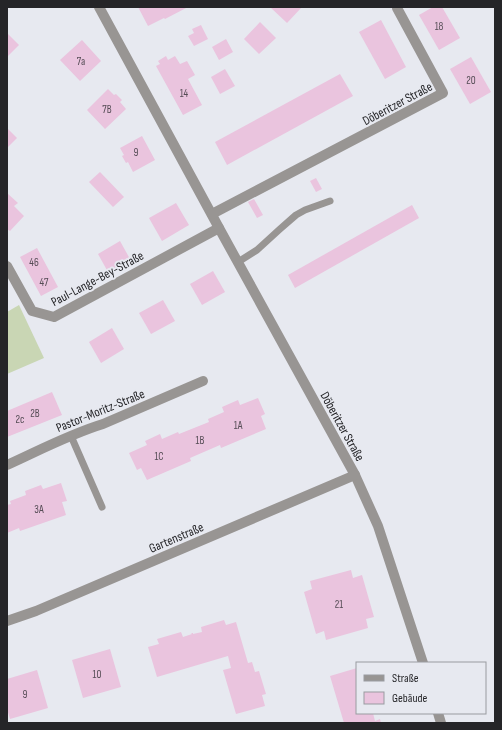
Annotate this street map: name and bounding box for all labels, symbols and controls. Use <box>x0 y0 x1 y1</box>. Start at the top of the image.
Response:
house number: 18 <box>435 20 444 33</box>
house number: 7a <box>77 55 85 68</box>
house number: 20 <box>466 74 476 87</box>
street label: Döberitzer Straße <box>360 79 435 129</box>
house number: 14 <box>180 87 189 100</box>
house number: 7B <box>102 103 112 116</box>
house number: 9 <box>134 146 139 159</box>
street label: Paul-Lange-Bey-Straße <box>48 248 147 310</box>
house number: 46 <box>29 256 39 269</box>
house number: 47 <box>40 276 49 289</box>
street label: Pastor-Moritz-Straße <box>54 386 147 436</box>
street label: Döberitzer Straße <box>316 389 368 464</box>
house number: 2B <box>30 407 40 420</box>
house number: 2c <box>16 413 24 426</box>
house number: 1A <box>234 419 243 432</box>
house number: 1B <box>196 434 205 447</box>
house number: 1C <box>154 450 164 463</box>
house number: 3A <box>34 503 44 516</box>
street label: Gartenstraße <box>147 519 206 557</box>
house number: 21 <box>335 598 343 611</box>
legend <box>356 662 486 714</box>
house number: 10 <box>93 668 101 681</box>
text: Straße <box>392 671 419 686</box>
house number: 9 <box>23 688 28 701</box>
text: Gebäude <box>392 691 427 706</box>

